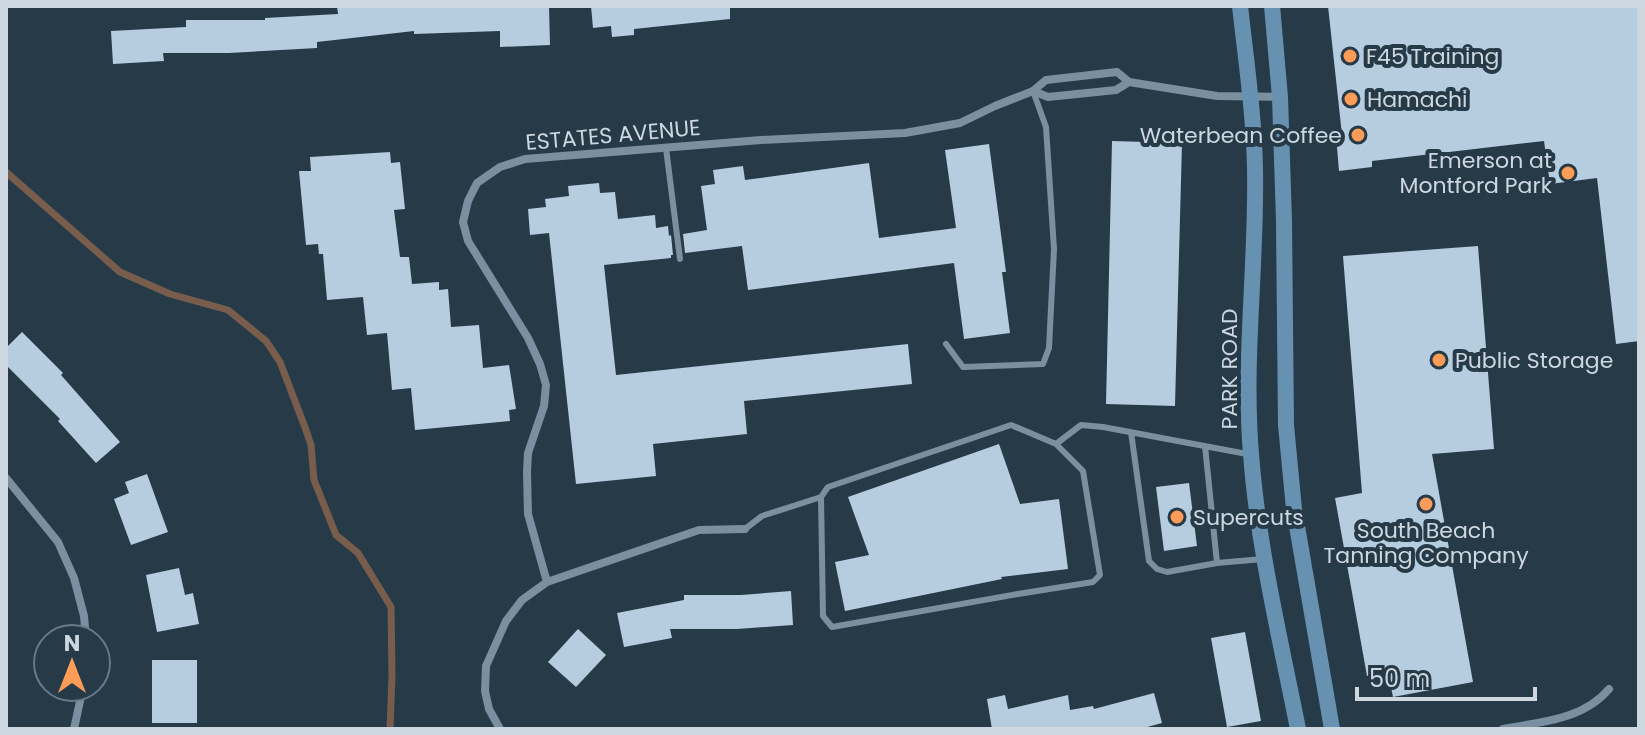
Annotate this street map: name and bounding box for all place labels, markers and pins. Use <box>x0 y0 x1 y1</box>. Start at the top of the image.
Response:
place label: F45 Training <box>1366 41 1499 72</box>
marker: F45 Training <box>1341 47 1359 65</box>
place label: Hamachi <box>1367 84 1467 115</box>
marker: Hamachi <box>1342 90 1360 108</box>
place label: Waterbean Coffee <box>1140 120 1342 151</box>
marker: Waterbean Coffee <box>1349 126 1367 144</box>
place label: Emerson at Montford Park <box>1399 145 1553 201</box>
marker: Emerson at Montford Park <box>1559 164 1577 182</box>
place label: Public Storage <box>1455 345 1613 376</box>
marker: Public Storage <box>1430 351 1448 369</box>
marker: South Beach Tanning Company <box>1417 495 1435 513</box>
place label: Supercuts <box>1193 502 1304 533</box>
marker: Supercuts <box>1168 508 1186 526</box>
place label: South Beach Tanning Company <box>1323 515 1529 571</box>

